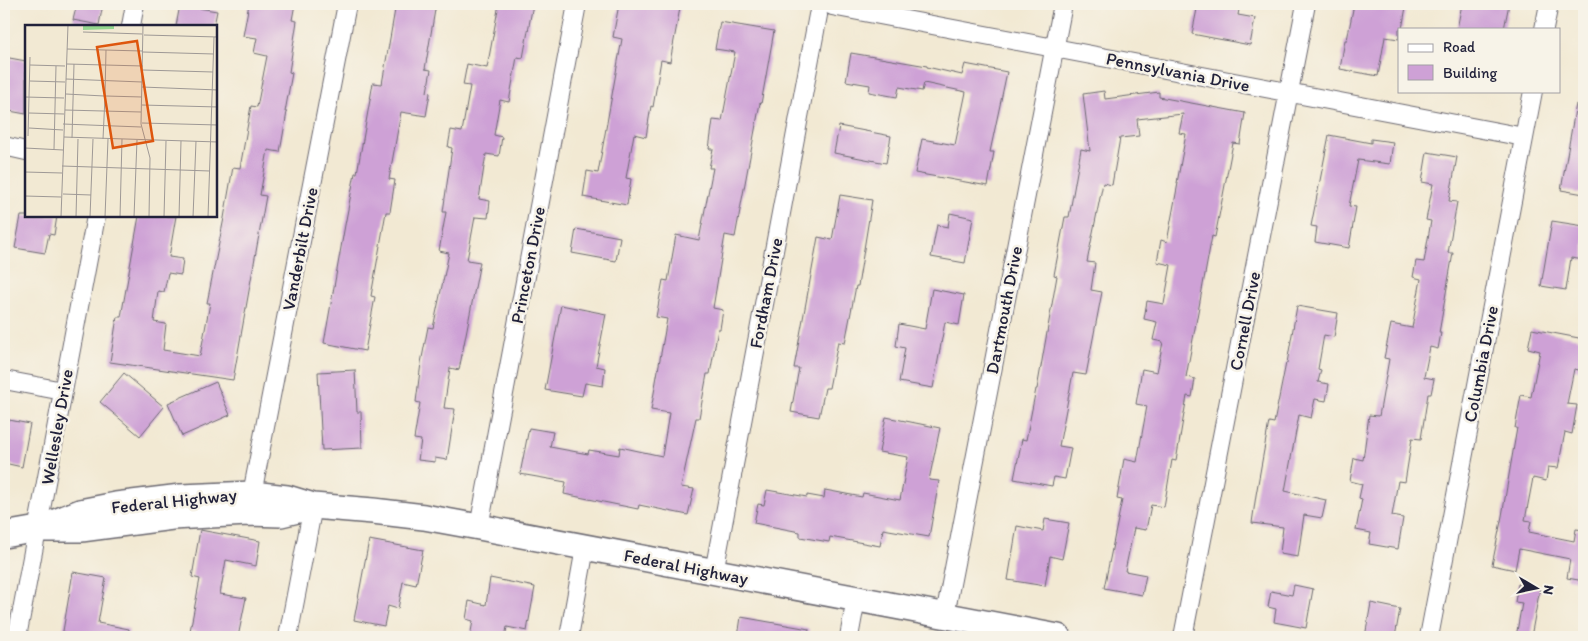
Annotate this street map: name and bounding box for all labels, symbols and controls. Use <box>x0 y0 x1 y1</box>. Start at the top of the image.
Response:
inset map <box>25 25 218 218</box>
legend <box>1398 28 1560 92</box>
text: Road <box>1443 38 1476 56</box>
street label: Pennsylvania Drive <box>1104 47 1252 97</box>
text: Building <box>1443 64 1497 82</box>
street label: Vanderbilt Drive <box>277 185 323 313</box>
street label: Princeton Drive <box>506 205 550 325</box>
street label: Fordham Drive <box>744 236 788 350</box>
street label: Dartmouth Drive <box>981 244 1027 376</box>
street label: Cornell Drive <box>1225 270 1265 372</box>
street label: Columbia Drive <box>1459 304 1503 424</box>
street label: Wellesley Drive <box>36 367 78 487</box>
street label: Federal Highway <box>110 483 238 519</box>
street label: Federal Highway <box>622 544 751 590</box>
north arrow <box>1510 564 1560 614</box>
text: N <box>1539 584 1557 596</box>

